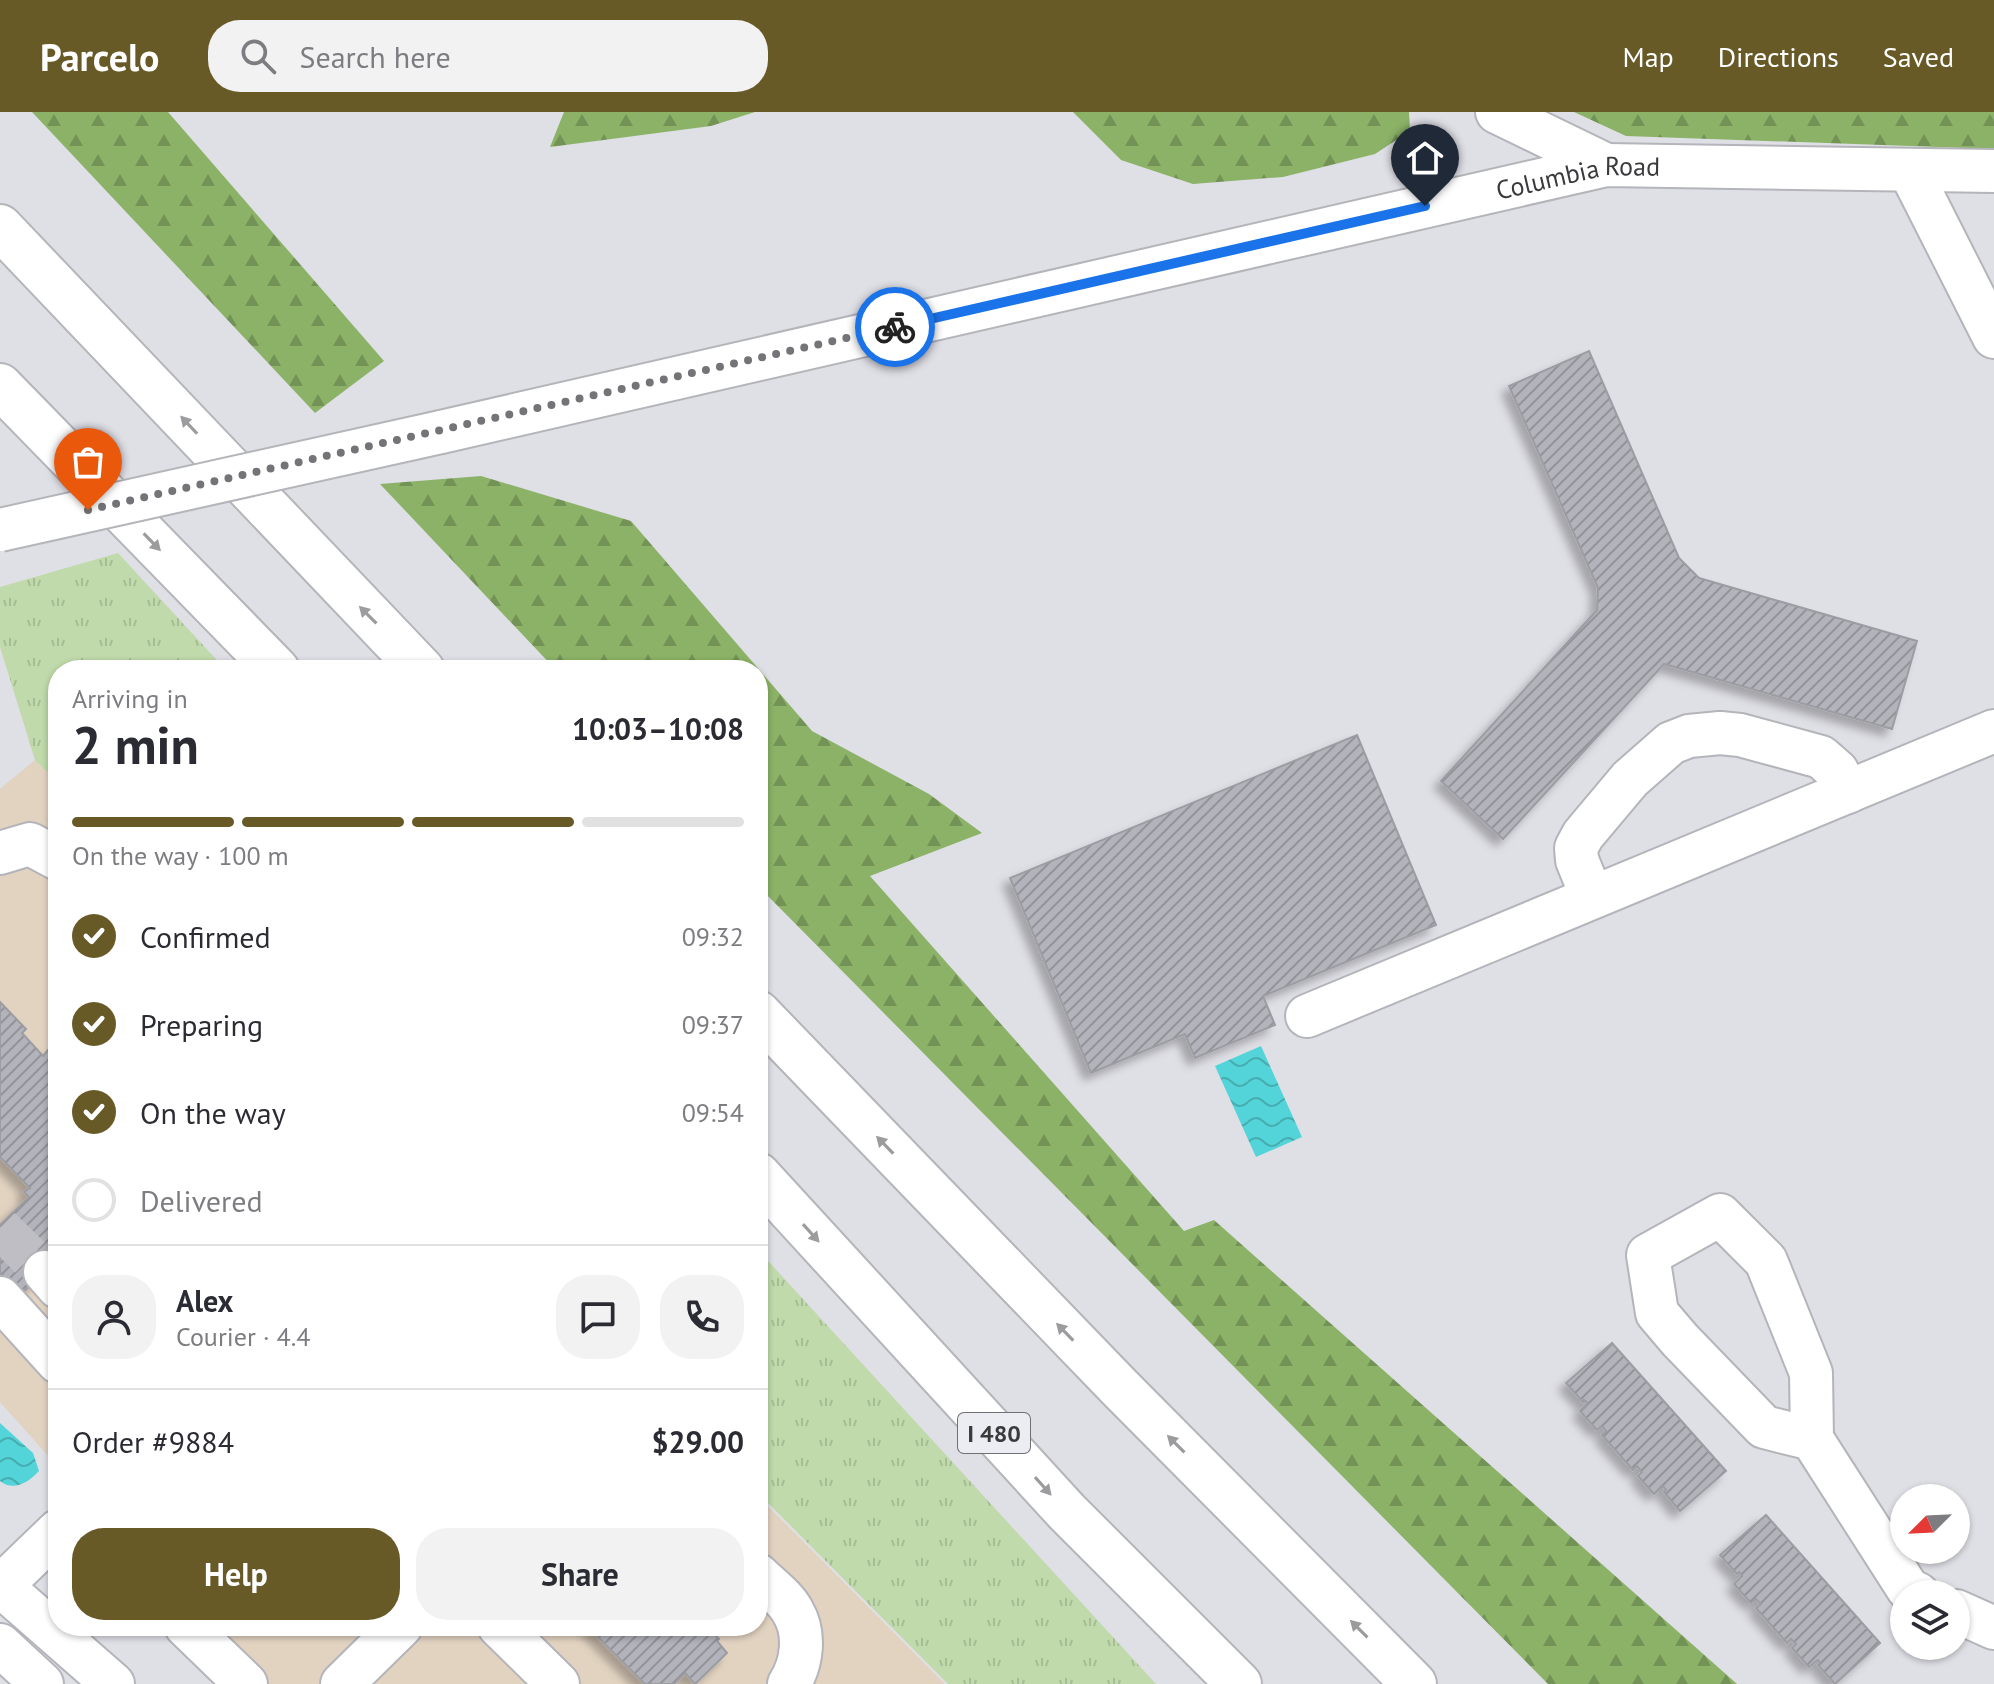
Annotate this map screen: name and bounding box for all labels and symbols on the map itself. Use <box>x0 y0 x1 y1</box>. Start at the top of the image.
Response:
pin <box>1391 124 1459 206</box>
street label: Columbia Road <box>1493 148 1660 206</box>
courier <box>855 287 935 367</box>
one-way arrow <box>180 416 198 435</box>
pin <box>54 428 122 510</box>
one-way arrow <box>142 532 161 551</box>
one-way arrow <box>358 605 377 624</box>
one-way arrow <box>876 1136 895 1155</box>
one-way arrow <box>801 1223 819 1242</box>
one-way arrow <box>1057 1323 1075 1342</box>
road number: I 480 <box>958 1413 1030 1453</box>
one-way arrow <box>1167 1435 1185 1454</box>
one-way arrow <box>1034 1476 1051 1496</box>
north arrow <box>1890 1484 1970 1564</box>
one-way arrow <box>1350 1620 1369 1639</box>

